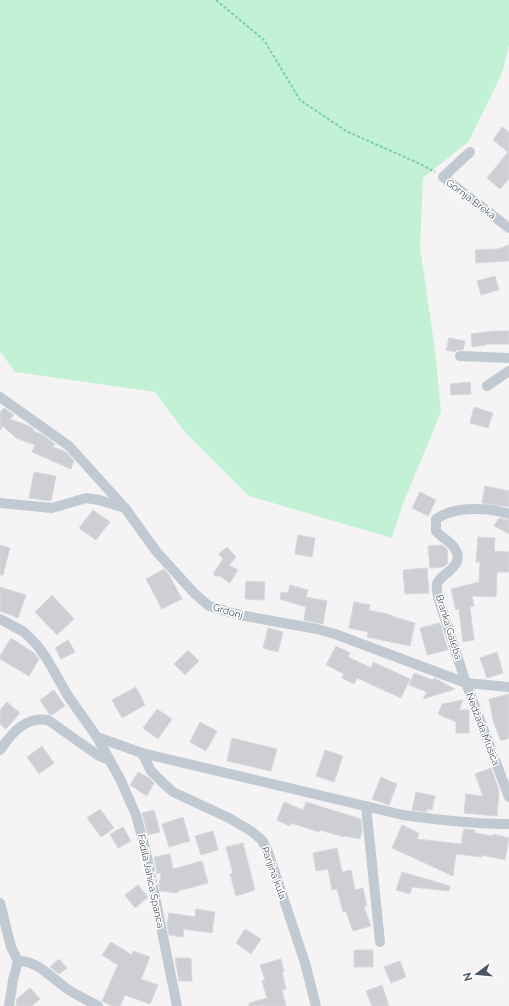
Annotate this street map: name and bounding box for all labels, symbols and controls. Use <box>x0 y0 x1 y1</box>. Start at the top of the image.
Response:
street label: Gornja Breka <box>444 177 498 221</box>
street label: Branka Galeba <box>434 593 464 661</box>
street label: Grdonj <box>212 601 244 621</box>
street label: Nedžada Mušića <box>464 691 502 767</box>
street label: Fadila Jahića Španca <box>136 833 166 929</box>
street label: Panjina kula <box>259 845 289 901</box>
north arrow <box>457 954 497 994</box>
text: N <box>460 971 475 982</box>

